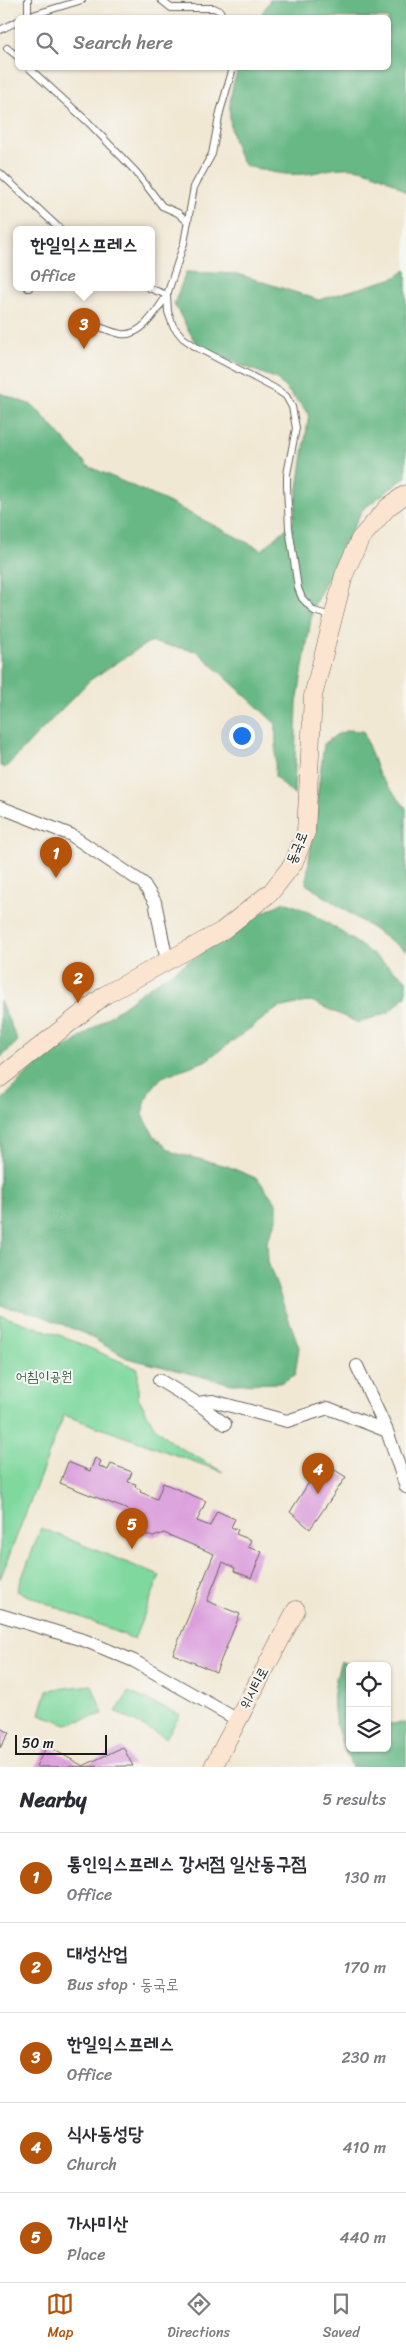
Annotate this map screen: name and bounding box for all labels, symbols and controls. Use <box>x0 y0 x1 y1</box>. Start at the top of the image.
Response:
search box <box>15 15 391 70</box>
text: Search here <box>73 26 173 59</box>
icon: search <box>33 29 61 57</box>
popup <box>13 226 155 291</box>
text: 한일익스프레스 <box>30 228 138 261</box>
text: Office <box>30 261 76 290</box>
pin: 3 <box>68 308 100 349</box>
your location <box>229 723 255 749</box>
street label: 동국로 <box>279 828 315 868</box>
pin: 1 <box>40 837 72 878</box>
pin: 2 <box>62 962 94 1003</box>
park label: 어침이공원 <box>16 1364 72 1389</box>
pin: 4 <box>302 1453 334 1494</box>
pin: 5 <box>116 1508 148 1549</box>
street label: 위시티로 <box>232 1662 276 1714</box>
map controls <box>346 1662 391 1752</box>
button: locate <box>346 1662 391 1707</box>
button: layers <box>346 1707 391 1752</box>
text: 50 m <box>22 1731 54 1756</box>
scale bar <box>15 1732 108 1755</box>
text: Nearby <box>20 1781 86 1819</box>
text: 5 results <box>322 1785 386 1814</box>
text: 통인익스프레스 강서점 일산동구점 <box>67 1847 306 1880</box>
text: 1 <box>33 1863 39 1892</box>
text: 130 m <box>344 1863 386 1892</box>
text: Office <box>67 1880 112 1909</box>
text: 대성산업 <box>67 1937 128 1970</box>
text: 2 <box>31 1953 41 1982</box>
text: 170 m <box>343 1953 386 1982</box>
text: Bus stop · 동국로 <box>67 1970 179 1999</box>
text: 한일익스프레스 <box>67 2027 174 2060</box>
text: 3 <box>32 2043 40 2072</box>
text: 230 m <box>341 2043 386 2072</box>
text: Office <box>67 2060 112 2089</box>
text: 식사동성당 <box>67 2117 143 2150</box>
text: 4 <box>31 2133 41 2162</box>
text: 410 m <box>343 2133 386 2162</box>
text: Church <box>67 2150 117 2179</box>
text: 가사미산 <box>67 2207 128 2240</box>
text: 5 <box>31 2223 41 2252</box>
text: 440 m <box>339 2223 386 2252</box>
text: Place <box>67 2240 106 2269</box>
tab: Map <box>46 2290 74 2345</box>
tab: Directions <box>167 2290 230 2345</box>
tab: Saved <box>323 2290 360 2345</box>

